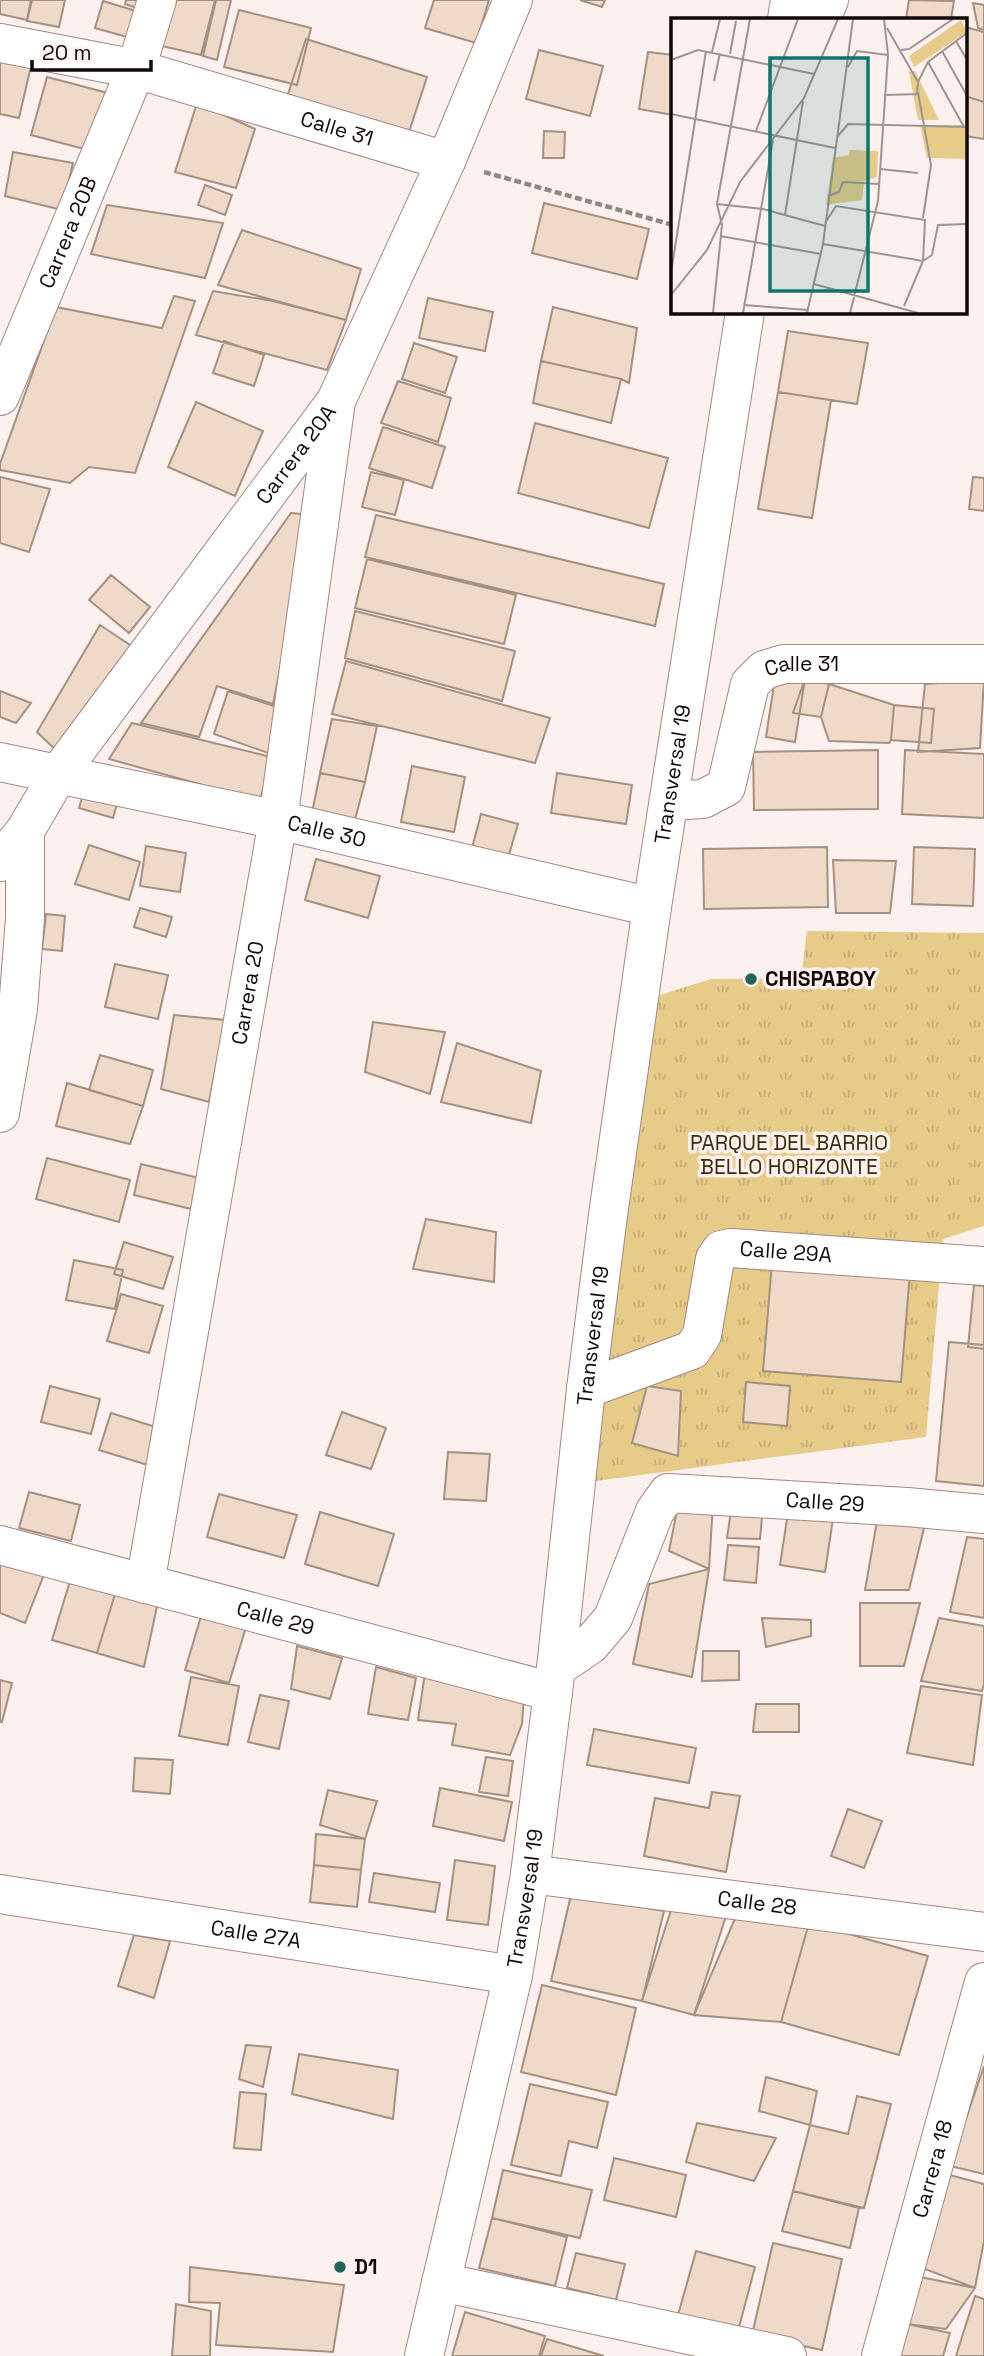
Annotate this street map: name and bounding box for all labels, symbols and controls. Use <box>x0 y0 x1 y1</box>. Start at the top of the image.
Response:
inset map <box>671 18 967 313</box>
scale bar <box>32 28 150 72</box>
text: 20 m <box>42 39 92 66</box>
street label: Calle 31 <box>297 105 377 152</box>
street label: Carrera 20B <box>32 172 103 292</box>
street label: Carrera 20A <box>250 399 342 510</box>
street label: Calle 31 <box>761 649 839 682</box>
street label: Transversal 19 <box>648 703 696 845</box>
street label: Calle 30 <box>285 809 369 853</box>
street label: Carrera 20 <box>225 939 270 1047</box>
place label: CHISPABOY <box>765 965 876 992</box>
marker: CHISPABOY <box>743 971 759 987</box>
park label: PARQUE DEL BARRIO BELLO HORIZONTE <box>690 1129 888 1180</box>
street label: Calle 29A <box>739 1235 833 1268</box>
street label: Transversal 19 <box>570 1264 614 1406</box>
street label: Calle 29 <box>785 1486 865 1517</box>
street label: Calle 29 <box>234 1595 317 1641</box>
street label: Transversal 19 <box>500 1827 549 1970</box>
street label: Calle 28 <box>716 1884 798 1921</box>
street label: Calle 27A <box>209 1913 303 1954</box>
street label: Carrera 18 <box>906 2117 958 2221</box>
place label: D1 <box>354 2253 377 2280</box>
marker: D1 <box>332 2259 348 2275</box>

